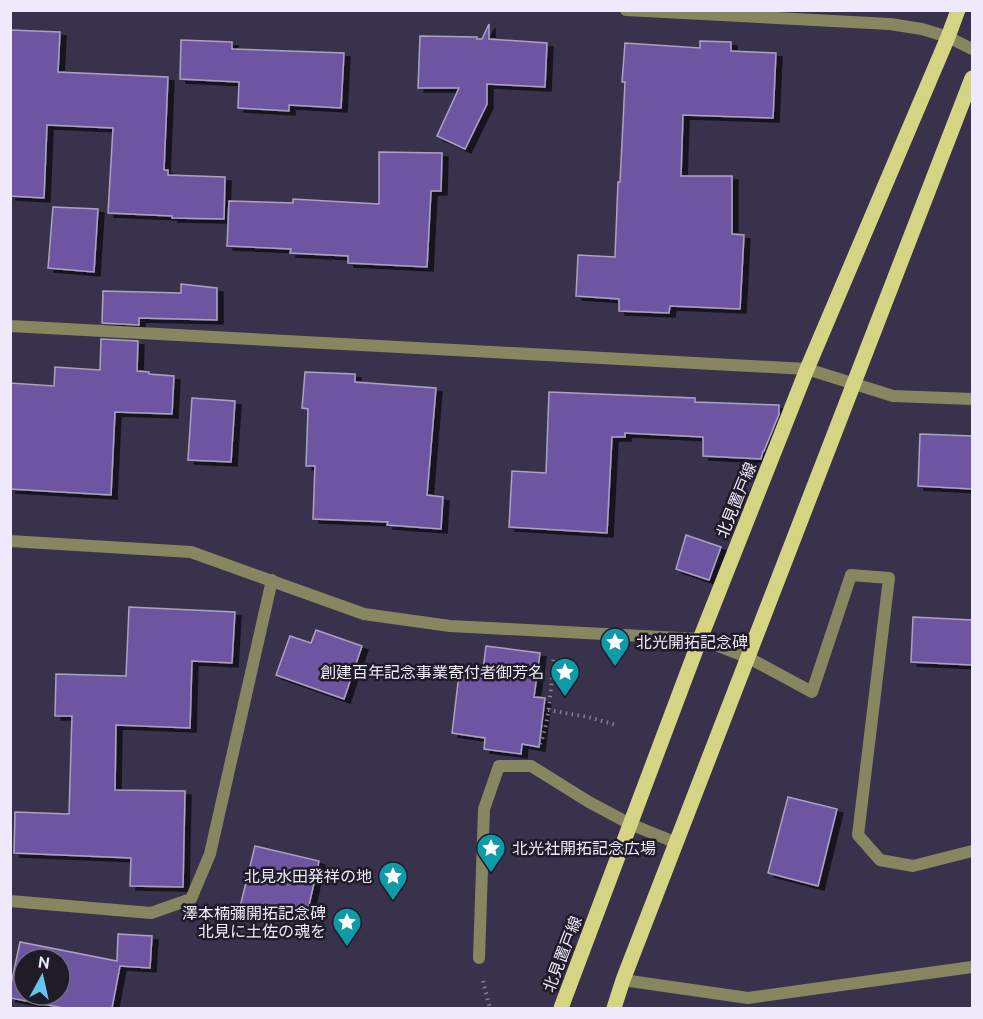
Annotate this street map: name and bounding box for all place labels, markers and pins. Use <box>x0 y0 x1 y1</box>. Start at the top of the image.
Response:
place icon: 北光開拓記念碑 <box>599 626 631 668</box>
place label: 北光開拓記念碑 <box>636 633 748 651</box>
place icon: 創建百年記念事業寄付者御芳名 <box>549 656 581 698</box>
place label: 創建百年記念事業寄付者御芳名 <box>320 663 544 681</box>
place icon: 北光社開拓記念広場 <box>475 832 507 874</box>
place label: 北光社開拓記念広場 <box>512 839 656 857</box>
place icon: 北見水田発祥の地 <box>377 860 409 902</box>
place label: 北見水田発祥の地 <box>244 867 372 885</box>
place label: 澤本楠彌開拓記念碑 北見に土佐の魂を <box>182 904 326 940</box>
place icon: 澤本楠彌開拓記念碑 北見に土佐の魂を <box>331 906 363 948</box>

